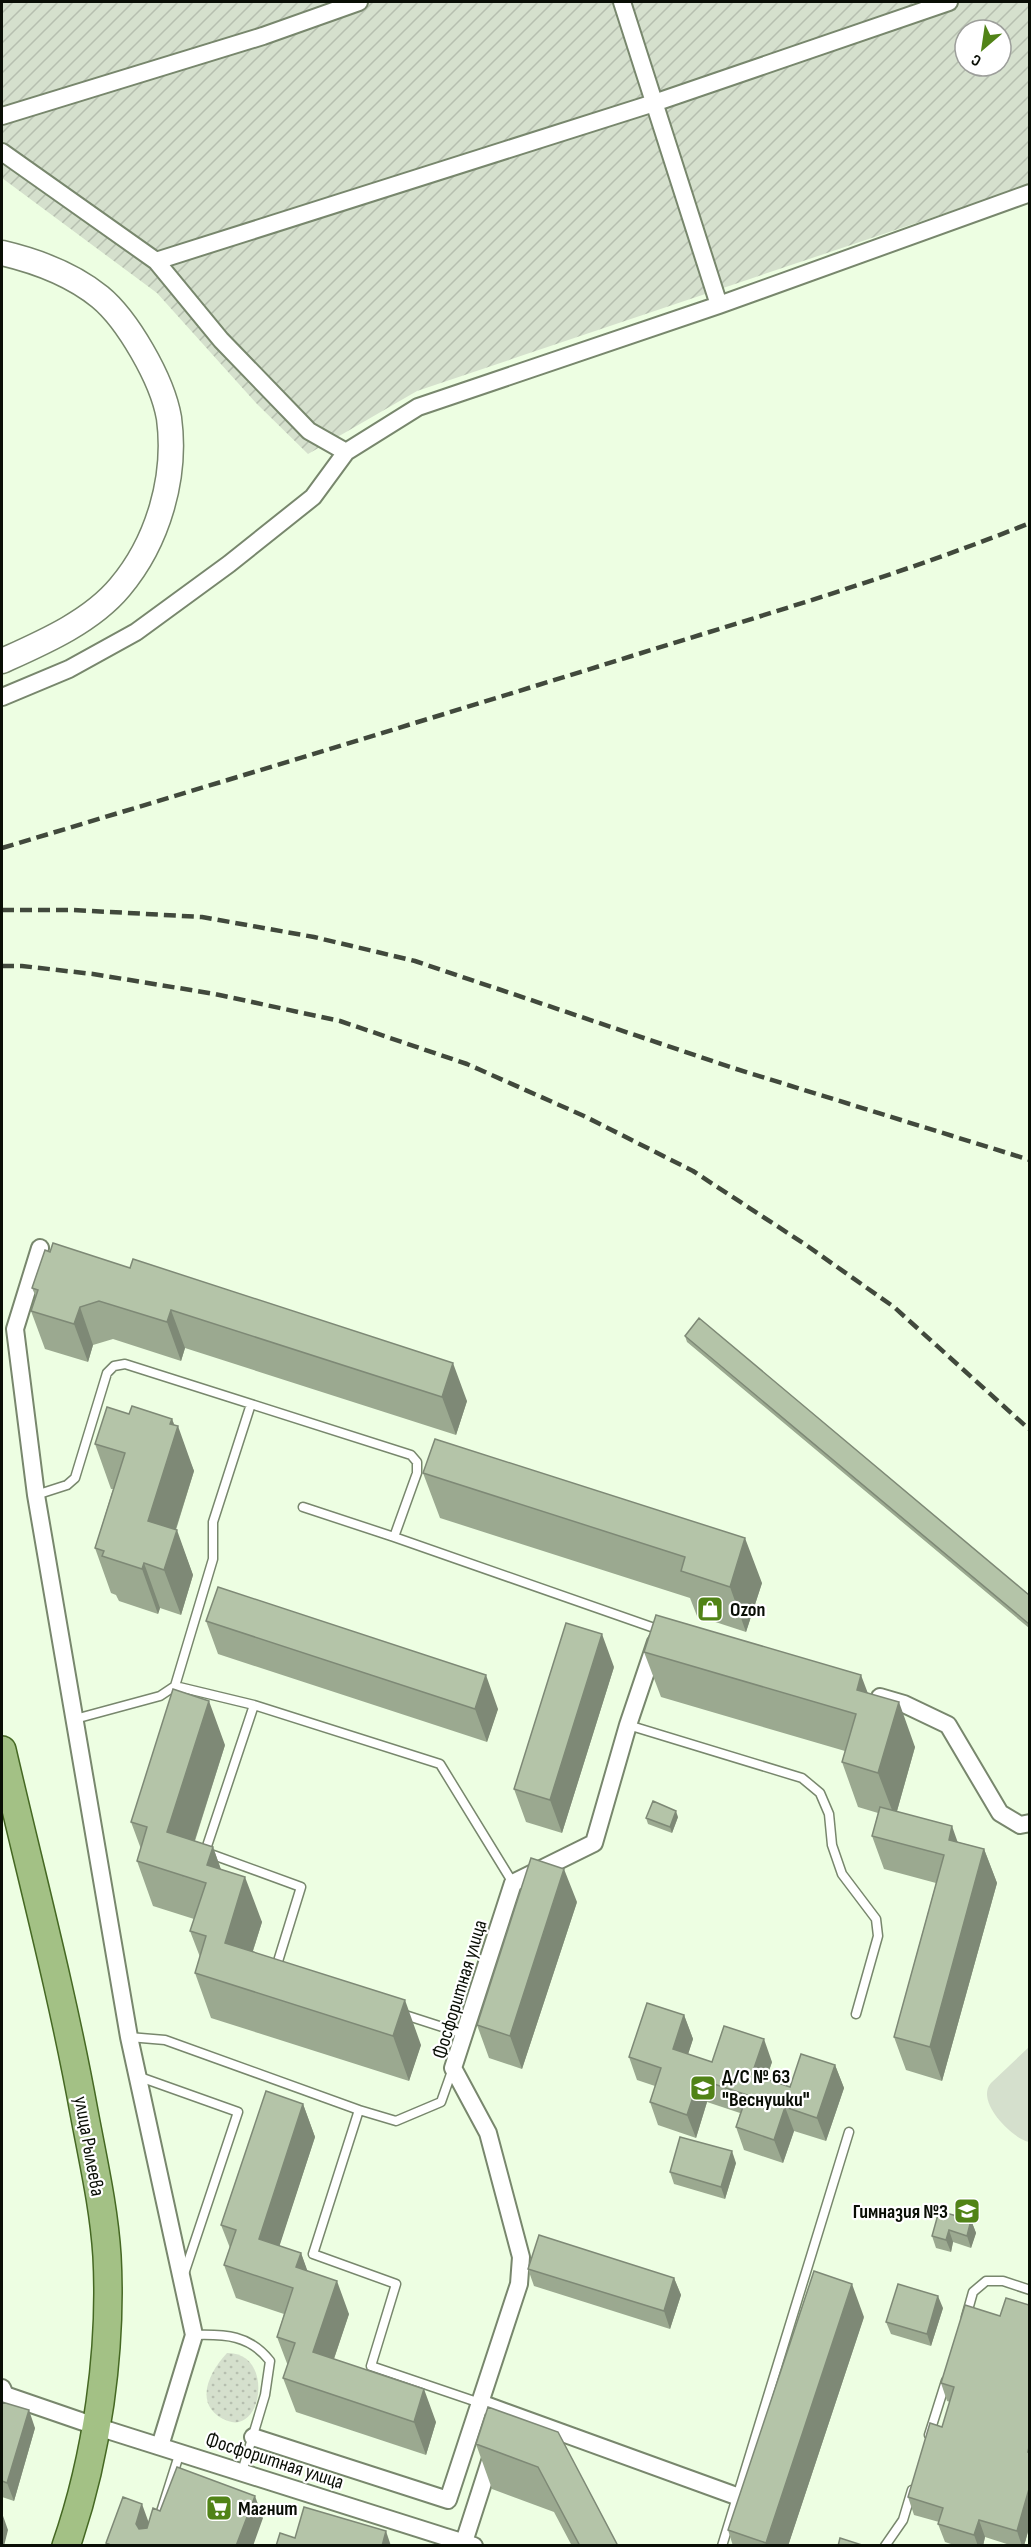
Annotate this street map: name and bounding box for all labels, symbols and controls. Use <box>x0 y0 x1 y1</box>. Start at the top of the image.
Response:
north arrow <box>953 18 1013 78</box>
text: С <box>968 50 985 70</box>
shop icon: Ozon <box>695 1594 725 1624</box>
place label: Ozon <box>730 1598 765 1622</box>
street label: Фосфоритная улица <box>427 1917 492 2061</box>
place label: Д/С № 63 "Веснушки" <box>722 2065 810 2112</box>
school or university icon: Д/С № 63 "Веснушки" <box>688 2073 718 2103</box>
street label: улица Рылеева <box>68 2094 110 2198</box>
school or university icon: Гимназия №3 <box>952 2196 982 2226</box>
place label: Гимназия №3 <box>853 2200 948 2224</box>
street label: Фосфоритная улица <box>203 2427 347 2495</box>
supermarket icon: Магнит <box>204 2493 234 2523</box>
place label: Магнит <box>238 2497 297 2521</box>

